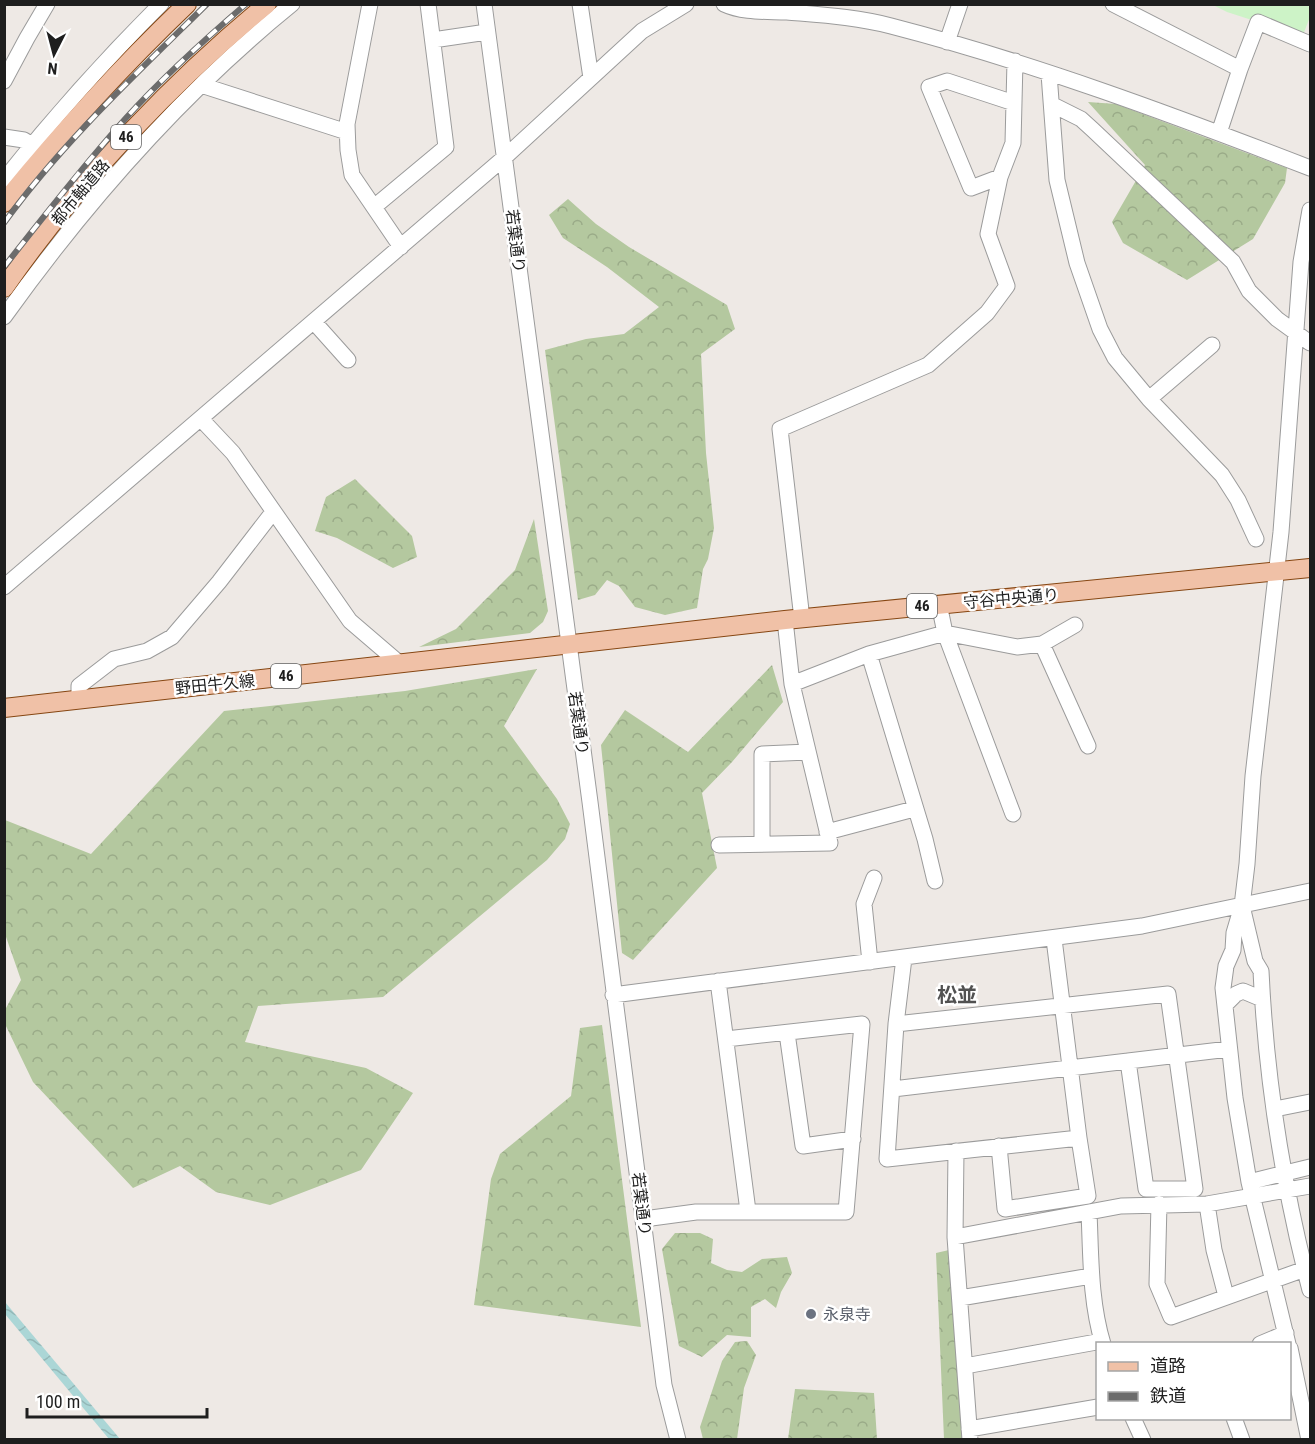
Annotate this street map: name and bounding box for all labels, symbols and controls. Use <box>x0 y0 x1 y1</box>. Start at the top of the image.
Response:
north arrow <box>24 24 84 84</box>
text: N <box>47 58 58 78</box>
road number: 46 <box>111 125 141 149</box>
street label: 都市軸道路 <box>47 156 113 229</box>
street label: 若葉通り <box>502 208 529 274</box>
street label: 守谷中央通り <box>962 585 1060 612</box>
road number: 46 <box>907 594 937 618</box>
road number: 46 <box>271 664 301 688</box>
street label: 野田牛久線 <box>174 671 256 698</box>
street label: 若葉通り <box>565 690 592 756</box>
district label: 松並 <box>937 983 977 1007</box>
street label: 若葉通り <box>628 1171 655 1237</box>
place label: 永泉寺 <box>823 1305 871 1324</box>
marker: 永泉寺 <box>804 1307 818 1321</box>
legend <box>1096 1342 1291 1420</box>
text: 道路 <box>1150 1355 1186 1376</box>
scale bar <box>27 1381 207 1419</box>
text: 鉄道 <box>1150 1385 1186 1406</box>
text: 100 m <box>36 1391 80 1412</box>

